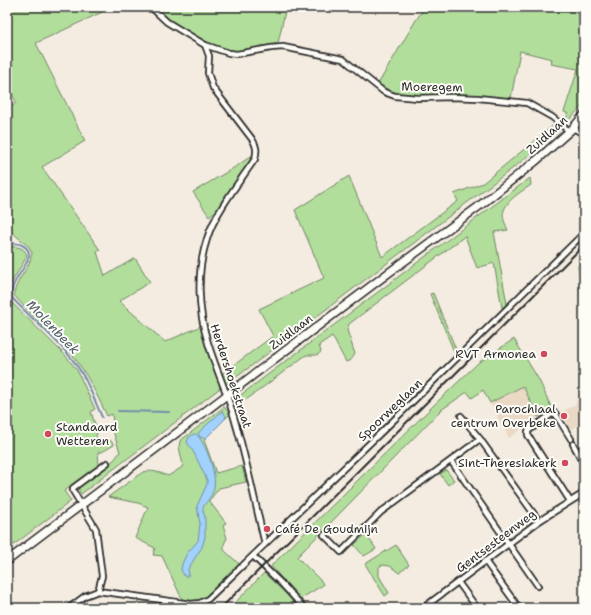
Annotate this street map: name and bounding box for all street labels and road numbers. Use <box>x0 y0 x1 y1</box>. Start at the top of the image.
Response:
street label: Moeregem <box>401 78 463 96</box>
street label: Zuidlaan <box>523 112 571 158</box>
street label: Zuidlaan <box>266 311 316 353</box>
street label: Herdershoekstraat <box>207 322 255 430</box>
street label: Spoorweglaan <box>355 375 425 445</box>
street label: Gentsesteenweg <box>453 506 539 576</box>

